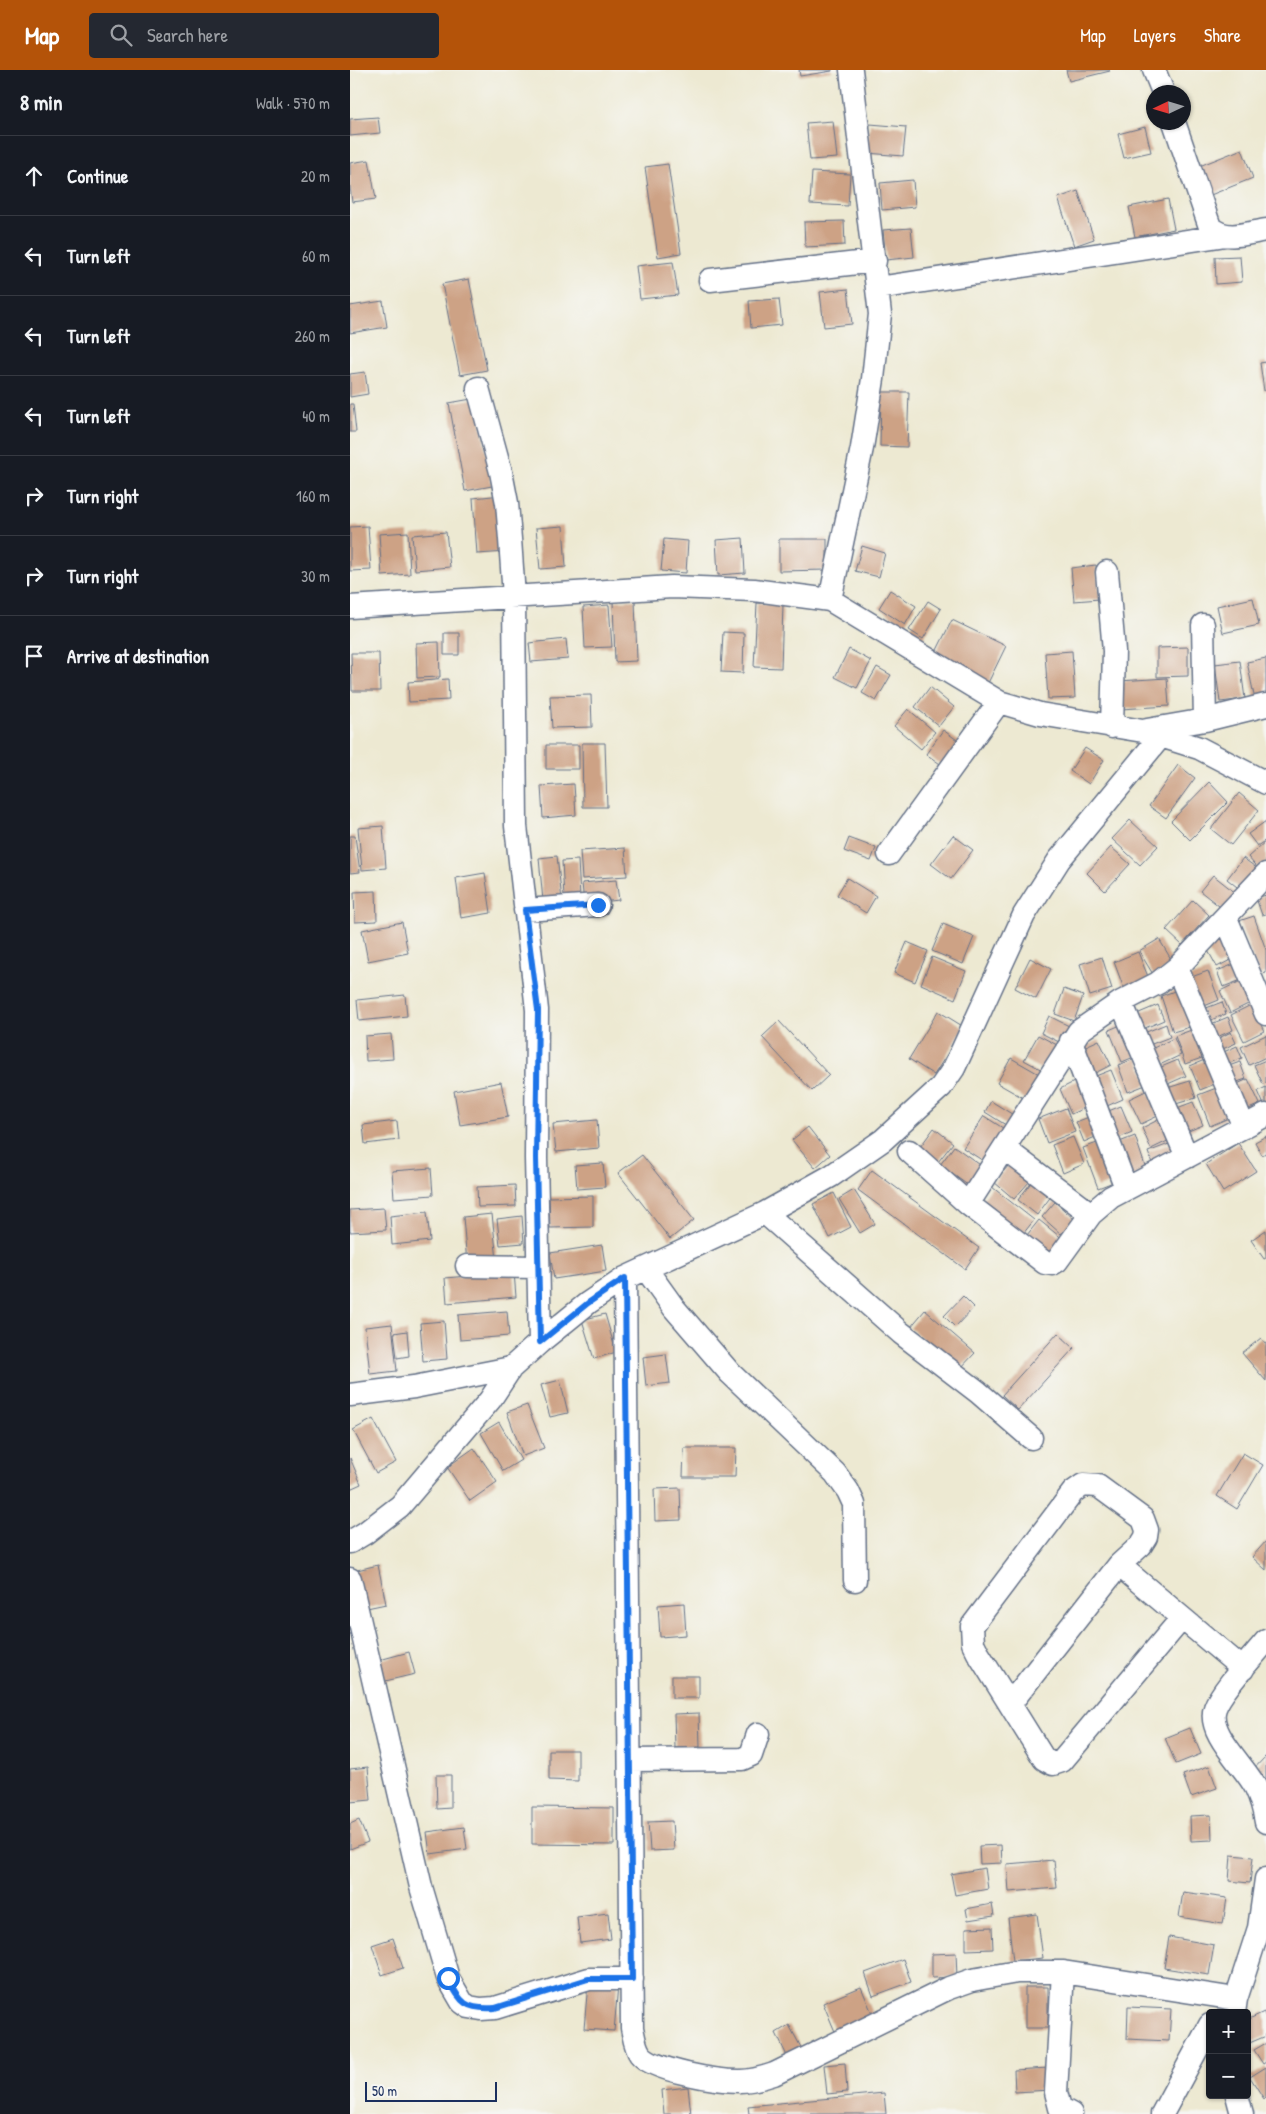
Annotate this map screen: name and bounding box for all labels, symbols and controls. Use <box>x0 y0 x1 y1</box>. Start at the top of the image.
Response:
search box <box>89 13 439 58</box>
text: Map <box>25 19 59 51</box>
icon: search <box>107 21 135 49</box>
text: Search here <box>147 22 228 48</box>
text: Map <box>1080 23 1106 48</box>
text: Layers <box>1134 23 1176 48</box>
text: Share <box>1204 23 1241 48</box>
north arrow <box>1146 85 1191 130</box>
text: 8 min <box>20 88 62 117</box>
text: Walk · 570 m <box>256 92 330 114</box>
icon: ahead <box>20 162 48 190</box>
text: Continue <box>67 163 128 189</box>
text: 20 m <box>301 165 330 187</box>
icon: left <box>20 242 48 270</box>
text: Turn left <box>67 243 130 269</box>
text: 60 m <box>302 245 330 267</box>
icon: left <box>20 322 48 350</box>
text: Turn left <box>67 323 130 349</box>
text: 260 m <box>294 325 330 347</box>
icon: left <box>20 402 48 430</box>
text: Turn left <box>67 403 130 429</box>
text: 40 m <box>302 405 330 427</box>
icon: right <box>20 482 48 510</box>
text: Turn right <box>67 483 138 509</box>
text: 160 m <box>296 485 330 507</box>
icon: right <box>20 562 48 590</box>
text: Turn right <box>67 563 138 589</box>
text: 30 m <box>301 565 330 587</box>
icon: arrive <box>20 642 48 670</box>
text: Arrive at destination <box>67 643 209 669</box>
route end <box>587 894 610 917</box>
route start <box>437 1967 460 1990</box>
map controls <box>1206 2009 1251 2099</box>
button: + <box>1206 2009 1251 2054</box>
button: − <box>1206 2054 1251 2099</box>
scale bar <box>365 2079 498 2102</box>
text: 50 m <box>372 2081 397 2100</box>

